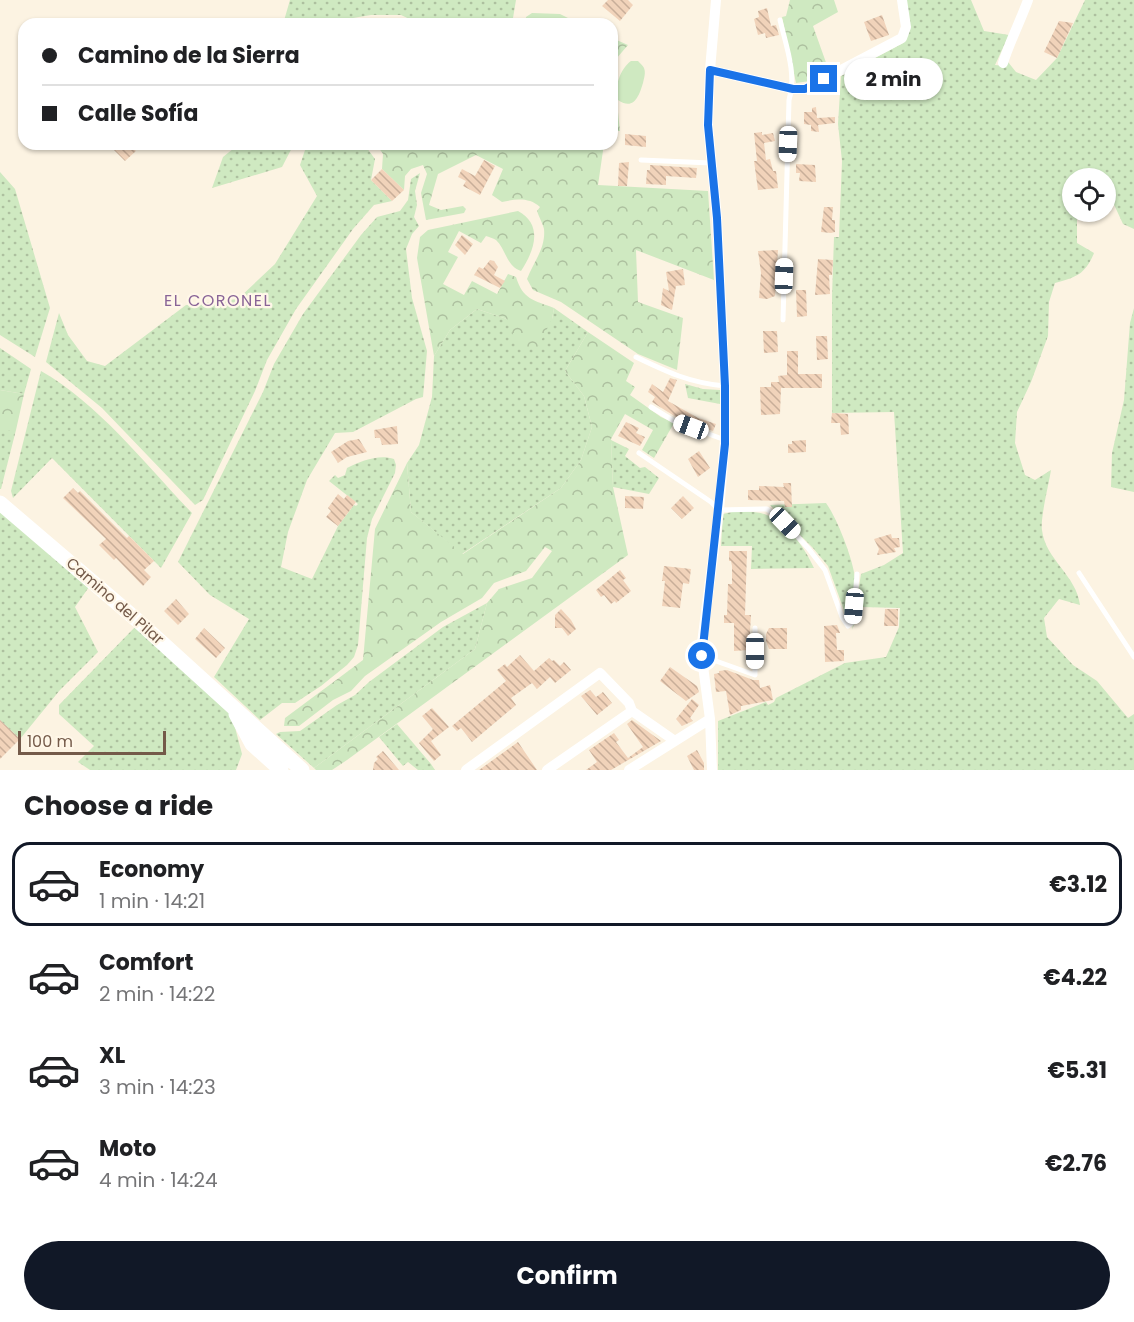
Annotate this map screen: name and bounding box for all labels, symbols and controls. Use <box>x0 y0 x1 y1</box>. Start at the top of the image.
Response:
text: Camino de la Sierra <box>78 40 300 71</box>
callout: 2 min <box>845 58 944 100</box>
route end <box>810 65 837 92</box>
text: 2 min <box>865 65 922 93</box>
text: Calle Sofía <box>78 98 198 129</box>
car <box>778 126 798 162</box>
map controls <box>1062 168 1116 222</box>
button: locate <box>1062 168 1116 222</box>
car <box>774 258 794 294</box>
district label: EL CORONEL <box>164 289 272 312</box>
car <box>671 412 711 442</box>
car <box>766 504 804 542</box>
street label: Camino del Pilar <box>62 552 169 649</box>
car <box>843 587 865 625</box>
car <box>746 633 764 669</box>
route start <box>688 642 715 669</box>
scale bar <box>18 728 166 756</box>
text: 100 m <box>27 730 73 753</box>
text: Choose a ride <box>24 787 213 824</box>
text: Economy <box>99 854 204 885</box>
icon: car <box>27 857 81 911</box>
text: €3.12 <box>1049 869 1107 900</box>
text: 1 min · 14:21 <box>99 887 205 915</box>
text: Comfort <box>99 947 193 978</box>
icon: car <box>27 950 81 1004</box>
text: €4.22 <box>1043 962 1107 993</box>
text: 2 min · 14:22 <box>99 980 215 1008</box>
text: XL <box>99 1040 125 1071</box>
icon: car <box>27 1043 81 1097</box>
text: €5.31 <box>1047 1055 1107 1086</box>
text: 3 min · 14:23 <box>99 1073 216 1101</box>
text: Moto <box>99 1133 156 1164</box>
icon: car <box>27 1136 81 1190</box>
text: €2.76 <box>1045 1148 1107 1179</box>
text: 4 min · 14:24 <box>99 1166 217 1194</box>
button: Confirm <box>24 1241 1110 1310</box>

